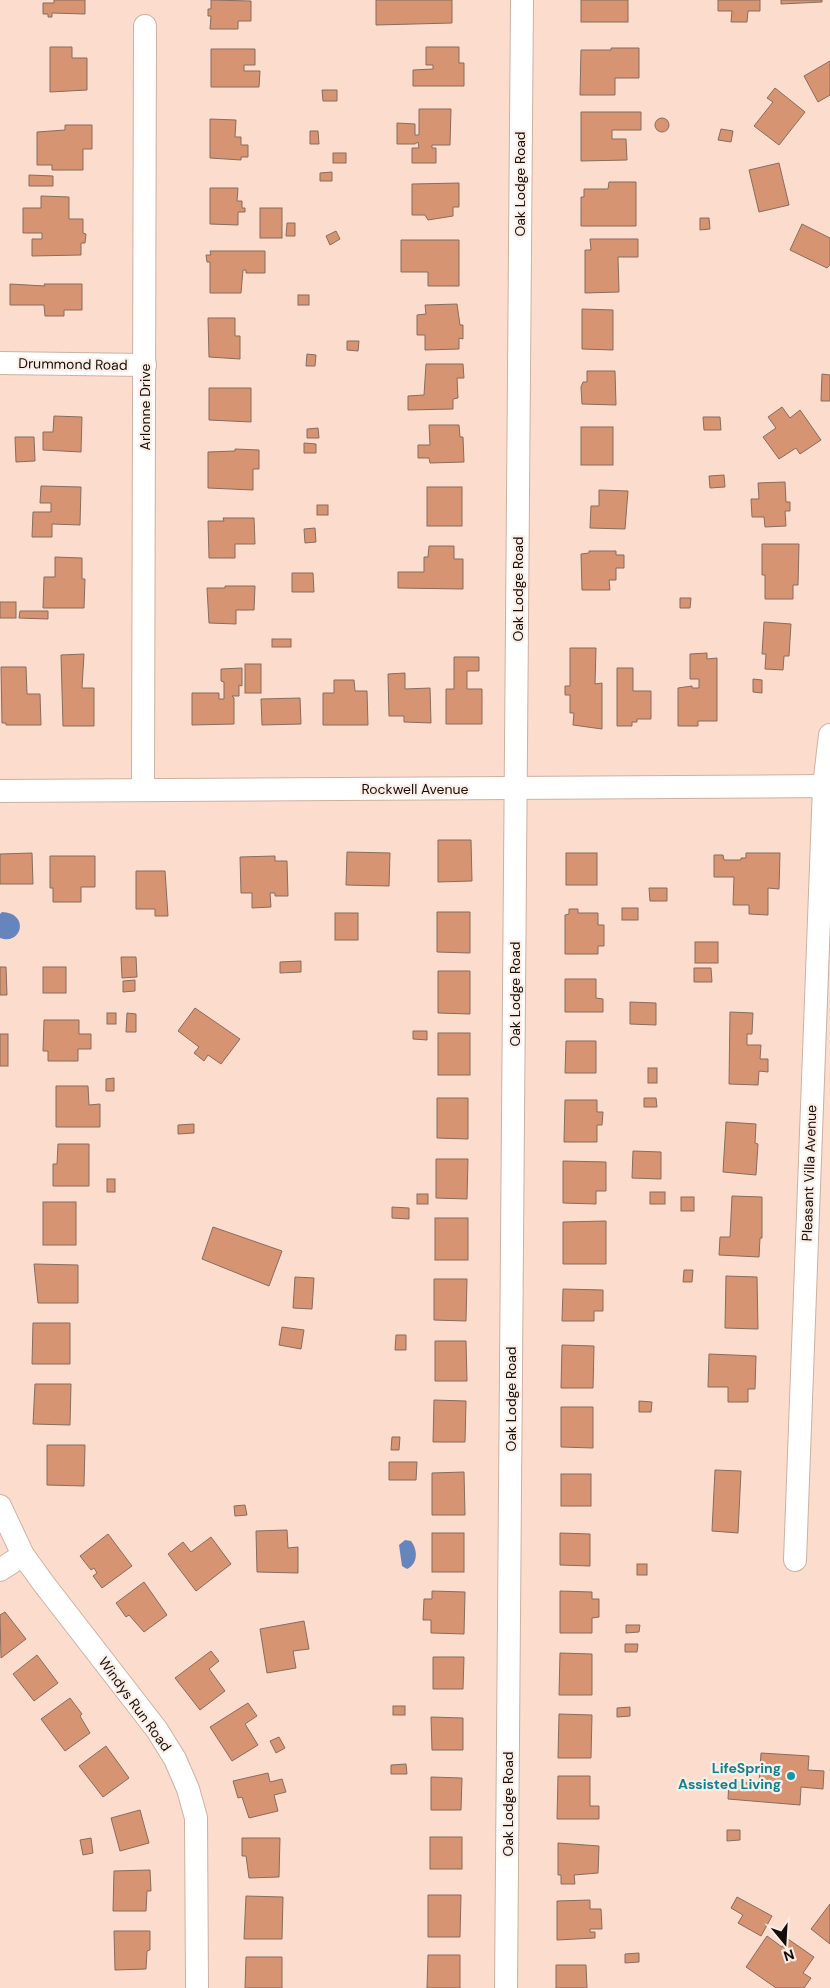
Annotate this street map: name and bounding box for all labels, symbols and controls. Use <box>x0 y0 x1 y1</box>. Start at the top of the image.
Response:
street label: Oak Lodge Road <box>511 131 529 237</box>
street label: Drummond Road <box>18 354 128 374</box>
street label: Arlonne Drive <box>136 364 154 450</box>
street label: Oak Lodge Road <box>509 536 527 642</box>
street label: Rockwell Avenue <box>361 780 469 798</box>
street label: Oak Lodge Road <box>506 941 524 1047</box>
street label: Pleasant Villa Avenue <box>798 1104 820 1242</box>
street label: Oak Lodge Road <box>502 1346 520 1452</box>
street label: Windys Run Road <box>95 1653 175 1755</box>
street label: Oak Lodge Road <box>499 1751 517 1857</box>
place label: LifeSpring Assisted Living <box>678 1759 781 1793</box>
marker: LifeSpring Assisted Living <box>785 1770 797 1782</box>
north arrow <box>760 1918 810 1968</box>
text: N <box>781 1945 797 1966</box>

